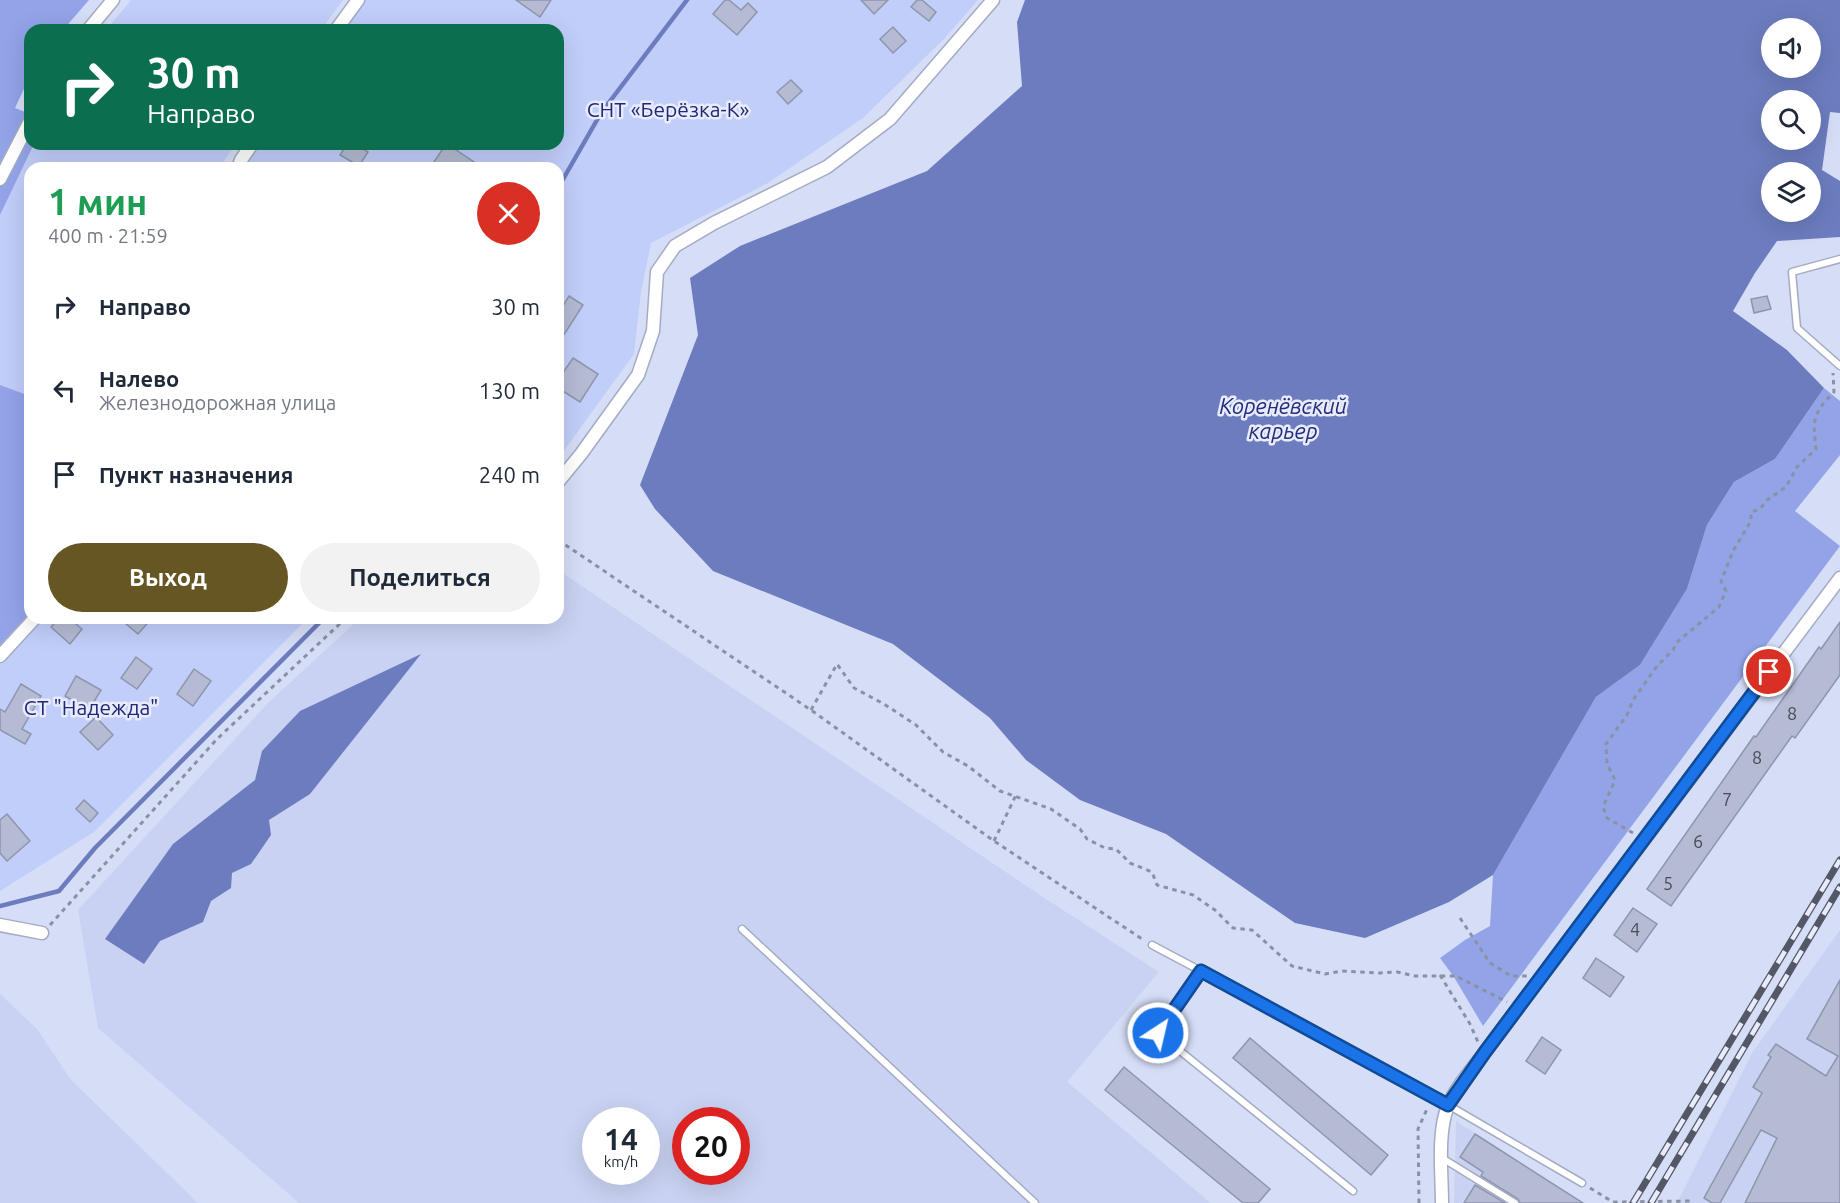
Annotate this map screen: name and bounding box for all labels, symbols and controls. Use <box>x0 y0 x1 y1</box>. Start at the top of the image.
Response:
map controls <box>1761 18 1821 222</box>
button: sound <box>1761 18 1821 78</box>
icon: right <box>48 48 126 126</box>
text: 30 m <box>147 49 241 96</box>
button: search <box>1761 90 1821 150</box>
park label: СНТ «Берёзка-К» <box>587 97 749 121</box>
text: Направо <box>147 98 256 128</box>
button: layers <box>1761 162 1821 222</box>
text: 1 мин <box>48 181 147 222</box>
button: close <box>477 182 540 245</box>
text: 400 m · 21:59 <box>48 224 168 247</box>
icon: right <box>48 290 81 323</box>
text: Направо <box>99 294 191 319</box>
text: 30 m <box>491 294 540 319</box>
text: Налево <box>99 366 179 391</box>
icon: left <box>48 374 81 407</box>
text: 130 m <box>479 378 540 403</box>
text: Железнодорожная улица <box>99 391 336 414</box>
water label: Коренёвский карьер <box>1219 393 1347 443</box>
icon: arrive <box>48 458 81 491</box>
text: Пункт назначения <box>99 462 293 487</box>
text: 240 m <box>479 462 540 487</box>
button: Выход <box>48 543 288 612</box>
button: Поделиться <box>300 543 540 612</box>
pin <box>1743 646 1794 697</box>
icon: arrive <box>1752 655 1785 688</box>
park label: СТ "Надежда" <box>24 695 158 719</box>
house number: 8 <box>1787 703 1797 723</box>
house number: 8 <box>1752 747 1762 767</box>
house number: 7 <box>1722 789 1732 809</box>
house number: 6 <box>1693 831 1703 851</box>
house number: 5 <box>1663 873 1673 893</box>
house number: 4 <box>1630 919 1640 939</box>
position arrow <box>1126 1001 1190 1065</box>
speed limit sign: 20 <box>672 1107 750 1185</box>
text: 14 <box>604 1122 638 1156</box>
text: km/h <box>604 1153 638 1170</box>

